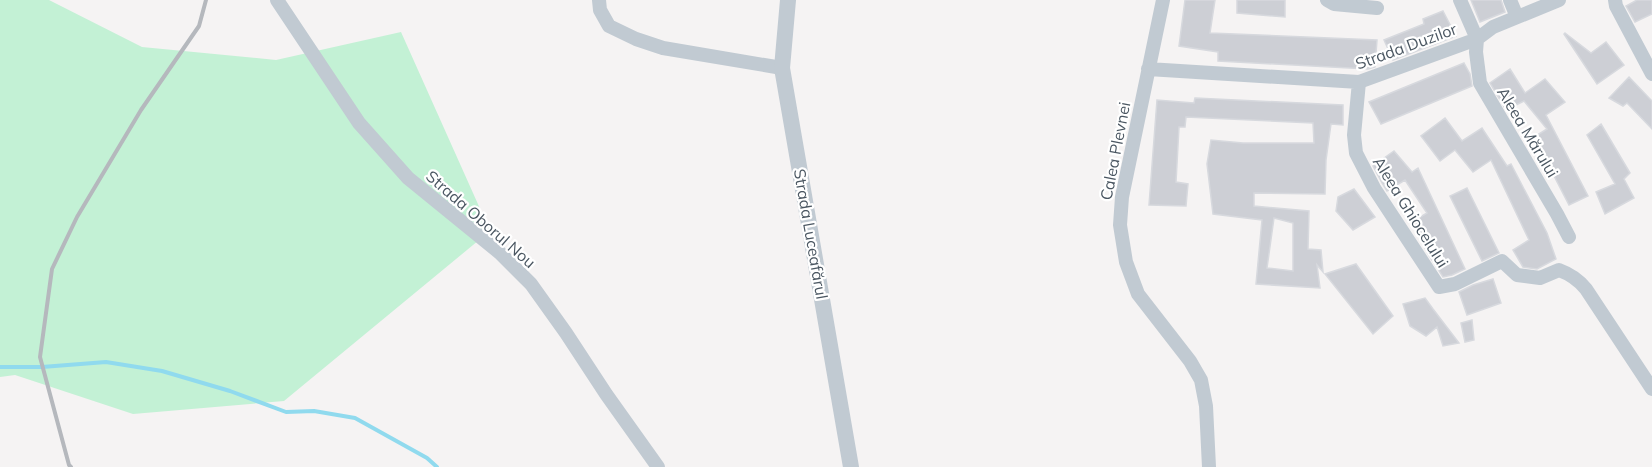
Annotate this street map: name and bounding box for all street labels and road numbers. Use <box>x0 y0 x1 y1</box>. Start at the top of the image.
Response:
street label: Strada Duzilor <box>1353 18 1460 74</box>
street label: Aleea Mărului <box>1493 83 1563 181</box>
street label: Calea Plevnei <box>1096 100 1134 202</box>
street label: Aleea Ghiocelului <box>1369 153 1453 271</box>
street label: Strada Oborul Nou <box>422 166 540 272</box>
street label: Strada Luceafărul <box>790 167 832 301</box>

